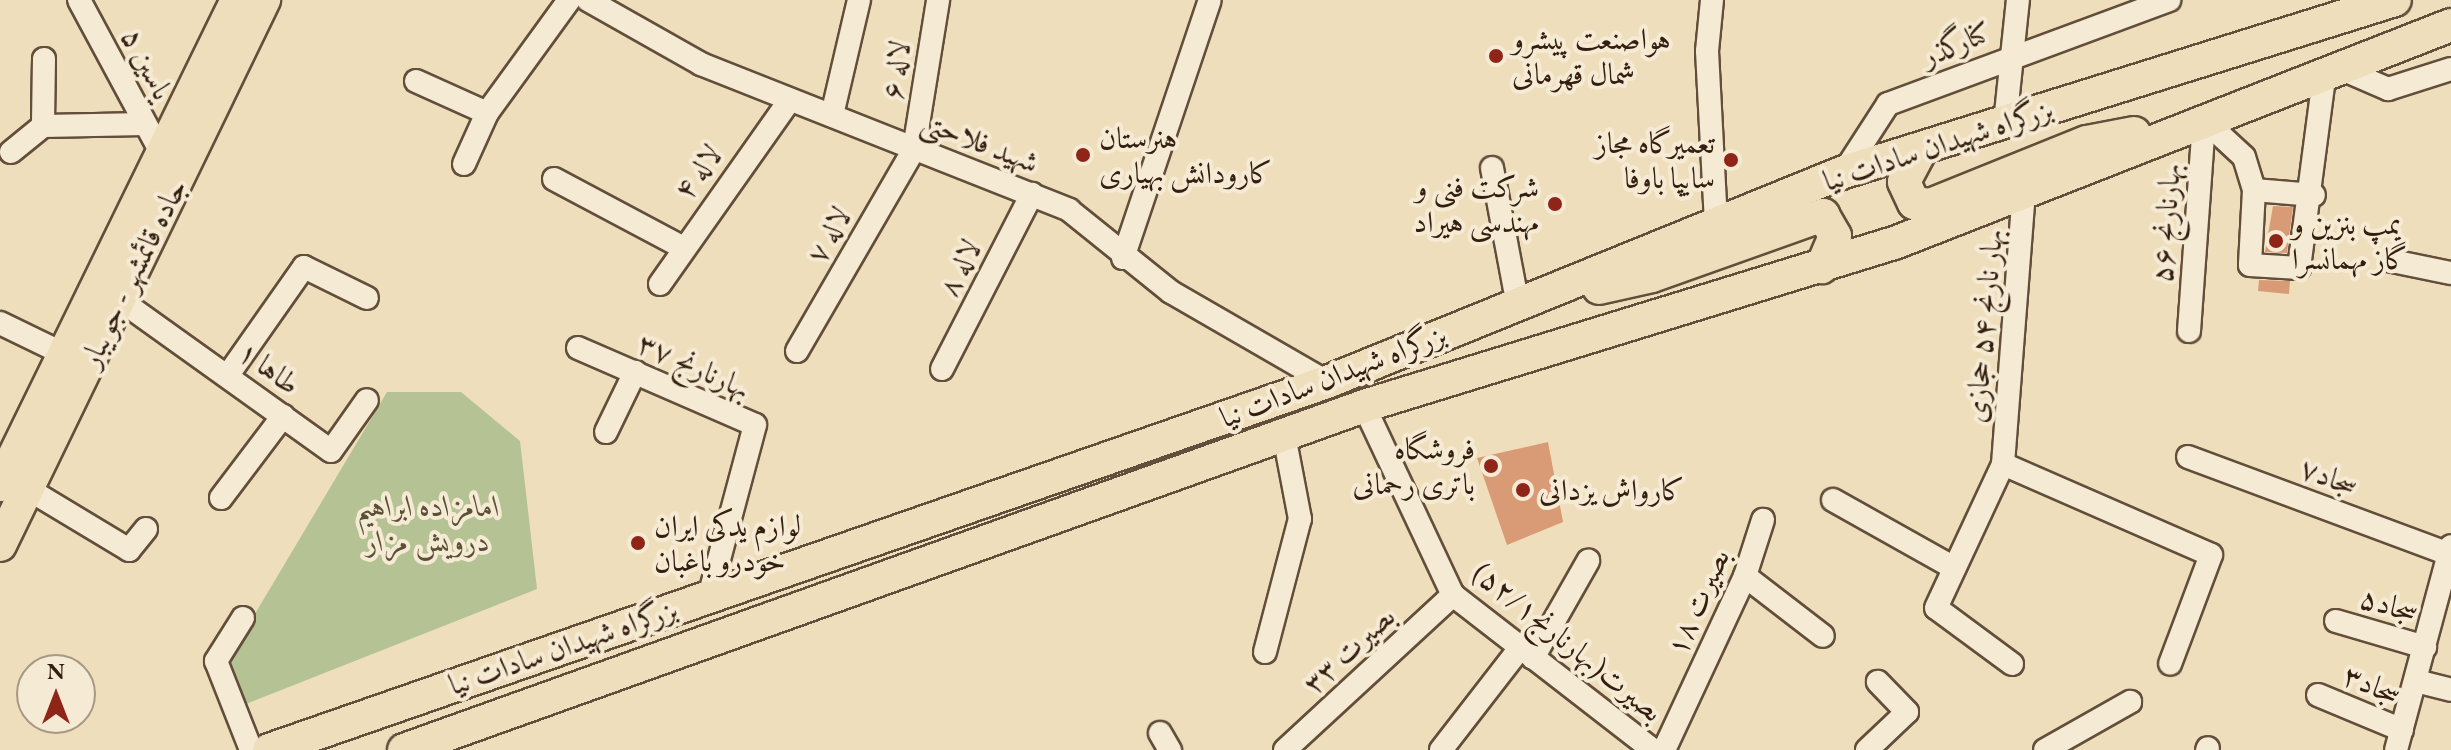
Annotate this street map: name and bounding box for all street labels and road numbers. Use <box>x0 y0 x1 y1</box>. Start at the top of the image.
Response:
street label: کنارگذر <box>1916 14 1996 74</box>
street label: یاسین ۵ <box>113 22 181 106</box>
street label: لاله ۶ <box>874 38 918 102</box>
street label: بزرگراه شهیدان سادات نیا <box>1819 91 2057 199</box>
street label: شهید فلاحتی <box>916 103 1044 181</box>
street label: لاله ۴ <box>666 138 730 206</box>
street label: بهارنارنج ۵۶ <box>2144 162 2188 284</box>
street label: جاده قائمشهر - جویبار <box>72 173 194 373</box>
street label: لاله ۷ <box>799 200 859 270</box>
street label: بهار نارنج ۵۴ حجازی <box>1958 227 2010 425</box>
street label: لاله ۸ <box>931 233 989 303</box>
street label: بزرگراه شهیدان سادات نیا <box>1215 316 1451 436</box>
street label: بهارنارنج ۳۷ <box>632 325 756 407</box>
street label: طاها ۱ <box>231 333 307 403</box>
street label: سجاد۷ <box>2295 450 2363 504</box>
street label: بصیرت ۱۸ <box>1659 543 1737 661</box>
street label: بصیرت(بهارنارنج۵۲/۱) <box>1466 554 1670 730</box>
street label: سجاد۵ <box>2356 580 2422 630</box>
street label: بزرگراه شهیدان سادات نیا <box>444 591 682 703</box>
street label: بصیرت ۳۳ <box>1296 598 1402 702</box>
street label: سجاد۳ <box>2338 657 2406 713</box>

